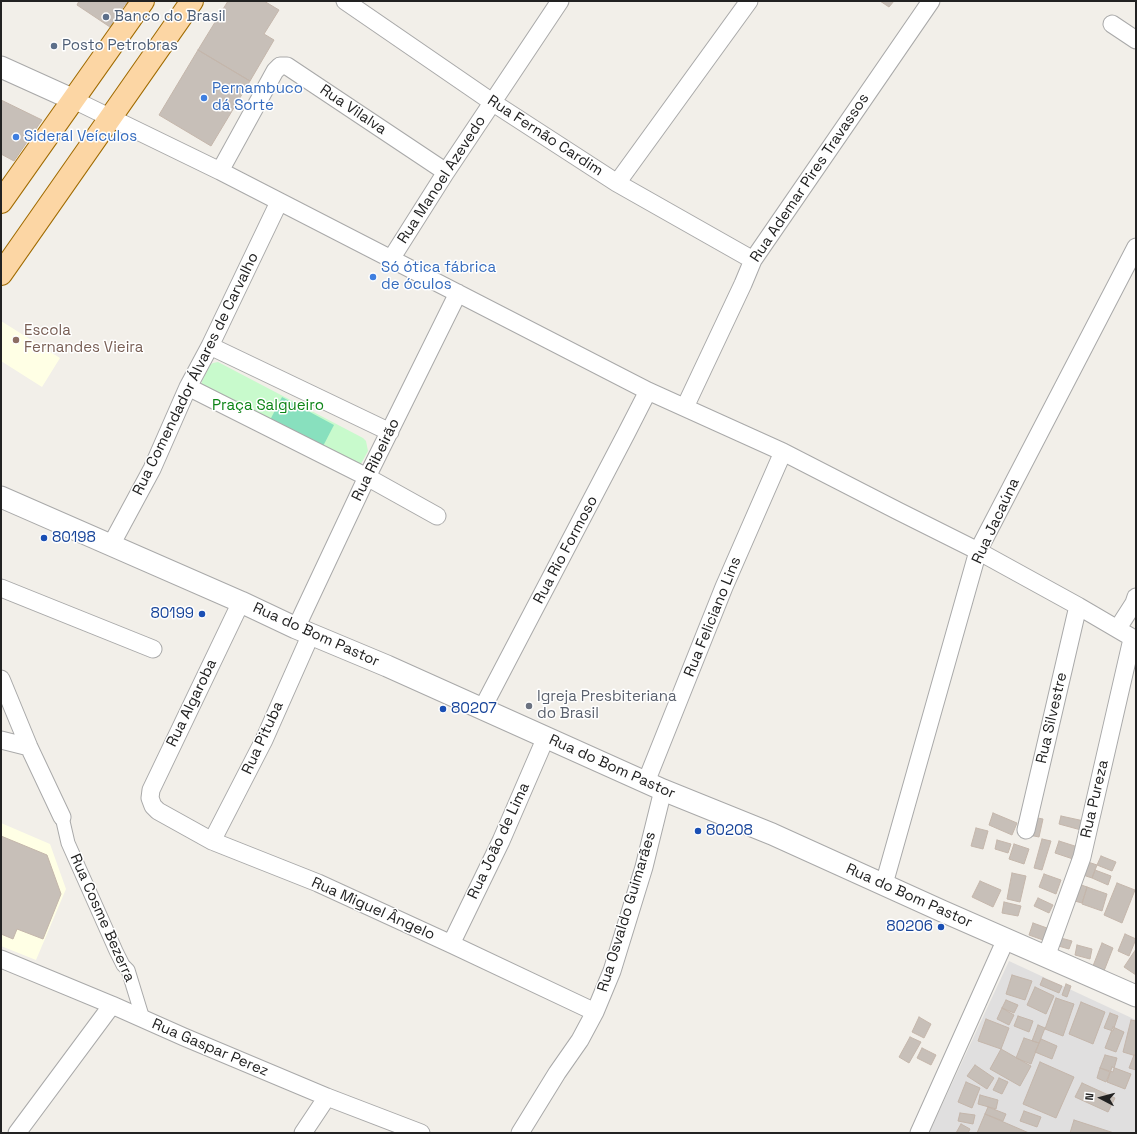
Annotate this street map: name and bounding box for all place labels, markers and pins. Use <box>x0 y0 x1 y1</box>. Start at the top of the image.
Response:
place label: Banco do Brasil <box>114 8 226 26</box>
marker: Banco do Brasil <box>101 12 111 22</box>
place label: Posto Petrobras <box>62 37 178 55</box>
marker: Posto Petrobras <box>49 41 59 51</box>
place label: Pernambuco dá Sorte <box>212 80 303 115</box>
marker: Pernambuco dá Sorte <box>199 93 209 103</box>
place label: Sideral Veículos <box>24 128 137 146</box>
marker: Sideral Veículos <box>11 132 21 142</box>
place label: Só ótica fábrica de óculos <box>381 259 496 294</box>
marker: Só ótica fábrica de óculos <box>368 272 378 282</box>
place label: Escola Fernandes Vieira <box>24 322 143 357</box>
marker: Escola Fernandes Vieira <box>11 335 21 345</box>
place label: 80198 <box>52 529 96 547</box>
marker: 80198 <box>39 533 49 543</box>
place label: 80199 <box>150 605 194 623</box>
marker: 80199 <box>197 609 207 619</box>
place label: Igreja Presbiteriana do Brasil <box>537 688 677 723</box>
place label: 80207 <box>451 700 497 718</box>
marker: Igreja Presbiteriana do Brasil <box>524 701 534 711</box>
marker: 80207 <box>438 704 448 714</box>
place label: 80208 <box>706 822 753 840</box>
marker: 80208 <box>693 826 703 836</box>
place label: 80206 <box>886 918 933 936</box>
marker: 80206 <box>936 922 946 932</box>

